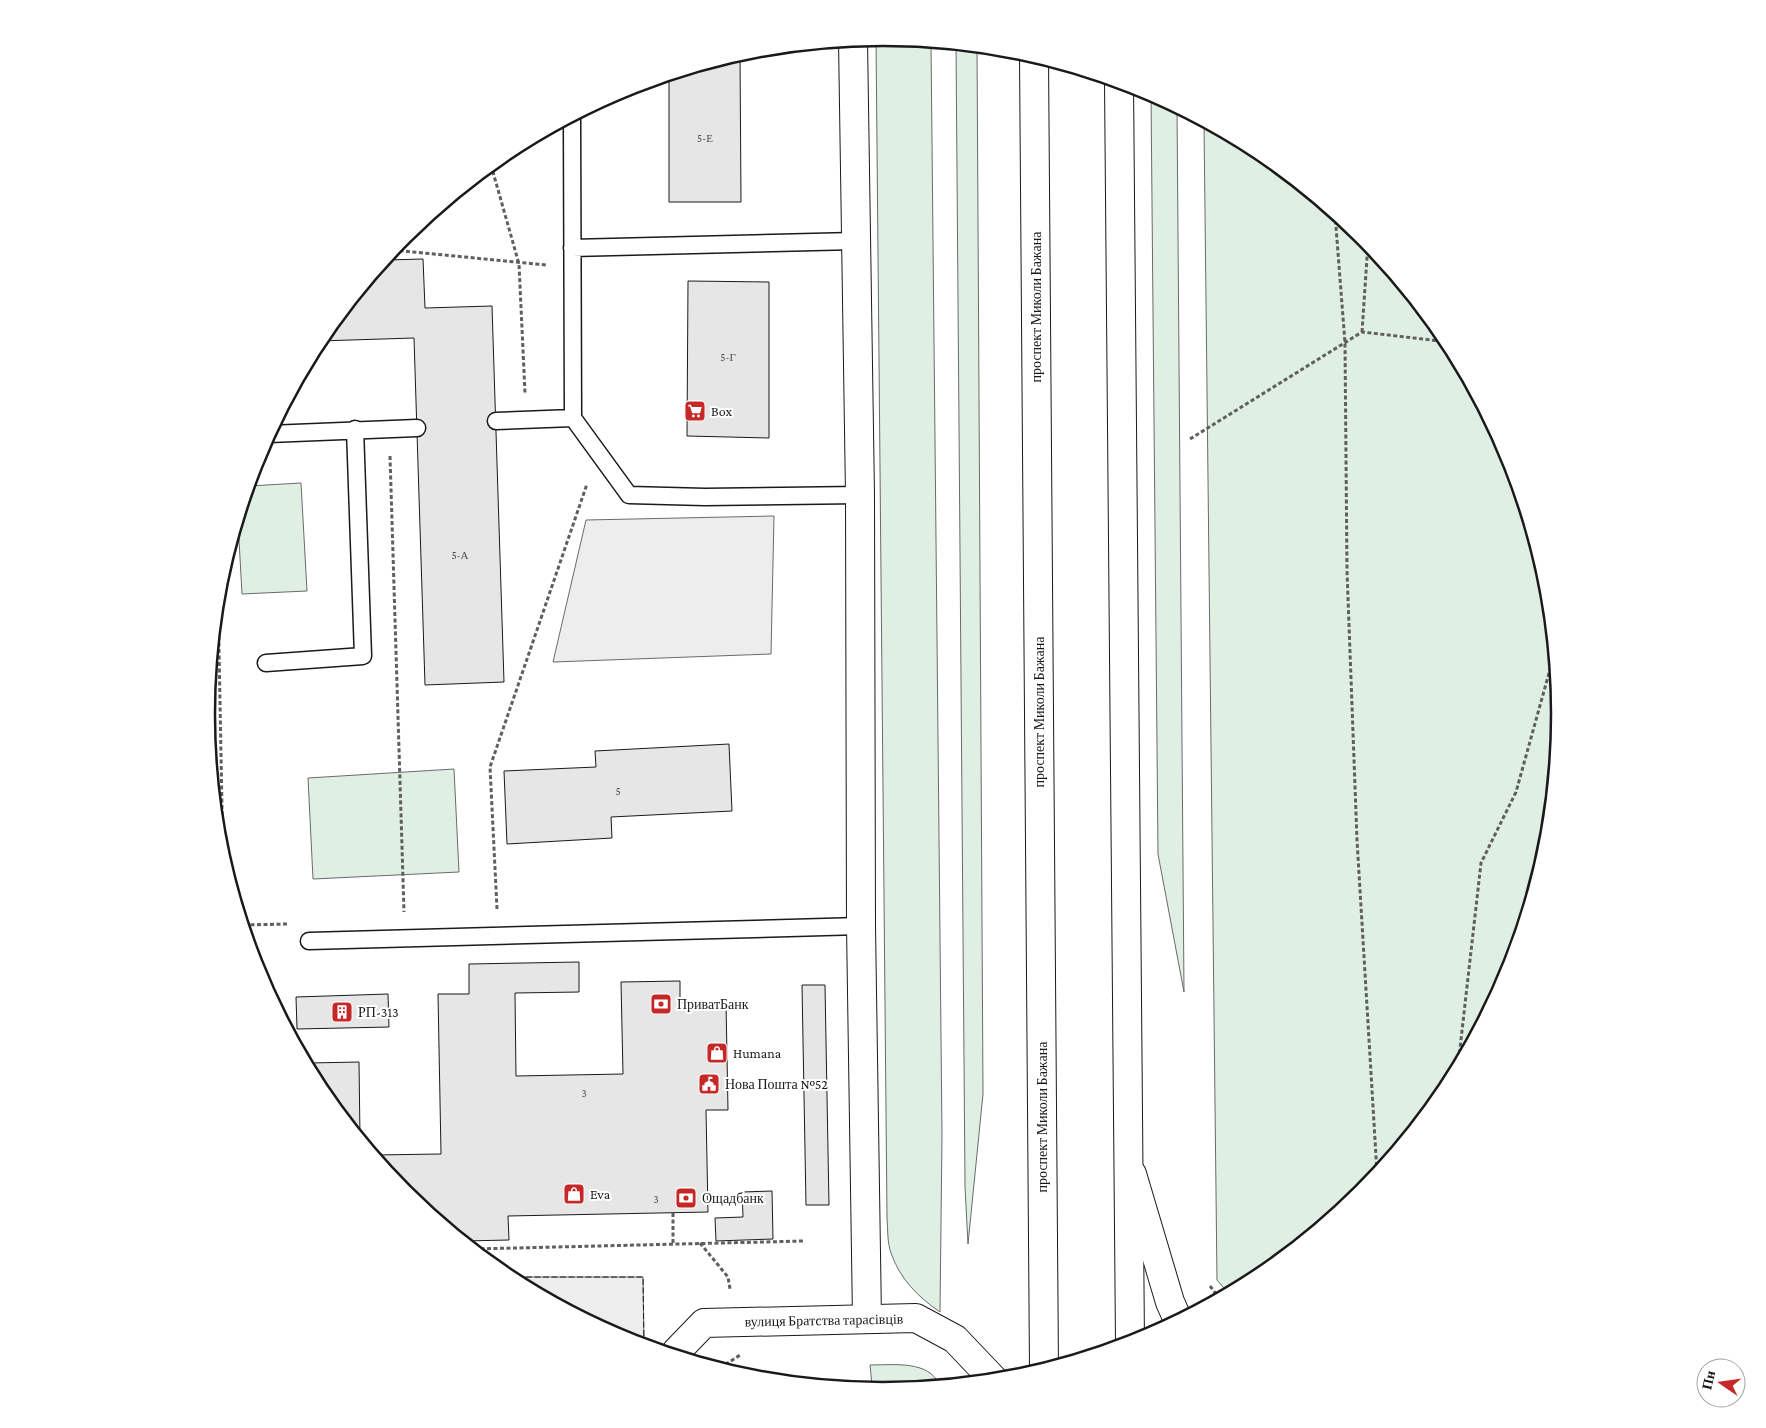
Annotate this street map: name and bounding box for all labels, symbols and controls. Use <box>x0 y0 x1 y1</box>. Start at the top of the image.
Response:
house number: 5-Е <box>697 132 713 144</box>
street label: проспект Миколи Бажана <box>1028 231 1044 382</box>
house number: 5-Г <box>720 351 736 363</box>
supermarket icon: Box <box>683 399 707 423</box>
place label: Box <box>711 403 732 419</box>
house number: 5-А <box>451 549 469 561</box>
street label: проспект Миколи Бажана <box>1031 636 1047 787</box>
house number: 5 <box>615 785 621 797</box>
bank icon: ПриватБанк <box>649 992 673 1016</box>
place label: ПриватБанк <box>677 996 749 1012</box>
building icon: РП-313 <box>330 1000 354 1024</box>
place label: РП-313 <box>358 1004 399 1020</box>
shop icon: Humana <box>705 1041 729 1065</box>
street label: проспект Миколи Бажана <box>1034 1041 1050 1192</box>
place label: Humana <box>733 1045 782 1061</box>
public building icon: Нова Пошта №52 <box>697 1072 721 1096</box>
place label: Нова Пошта №52 <box>725 1076 828 1092</box>
house number: 3 <box>581 1087 587 1099</box>
shop icon: Eva <box>562 1182 586 1206</box>
place label: Eva <box>590 1186 611 1202</box>
bank icon: Ощадбанк <box>674 1186 698 1210</box>
place label: Ощадбанк <box>702 1190 764 1206</box>
house number: 3 <box>653 1193 659 1205</box>
street label: вулиця Братства тарасівців <box>744 1311 904 1329</box>
north arrow <box>1696 1358 1746 1408</box>
text: Пн <box>1698 1369 1718 1391</box>

